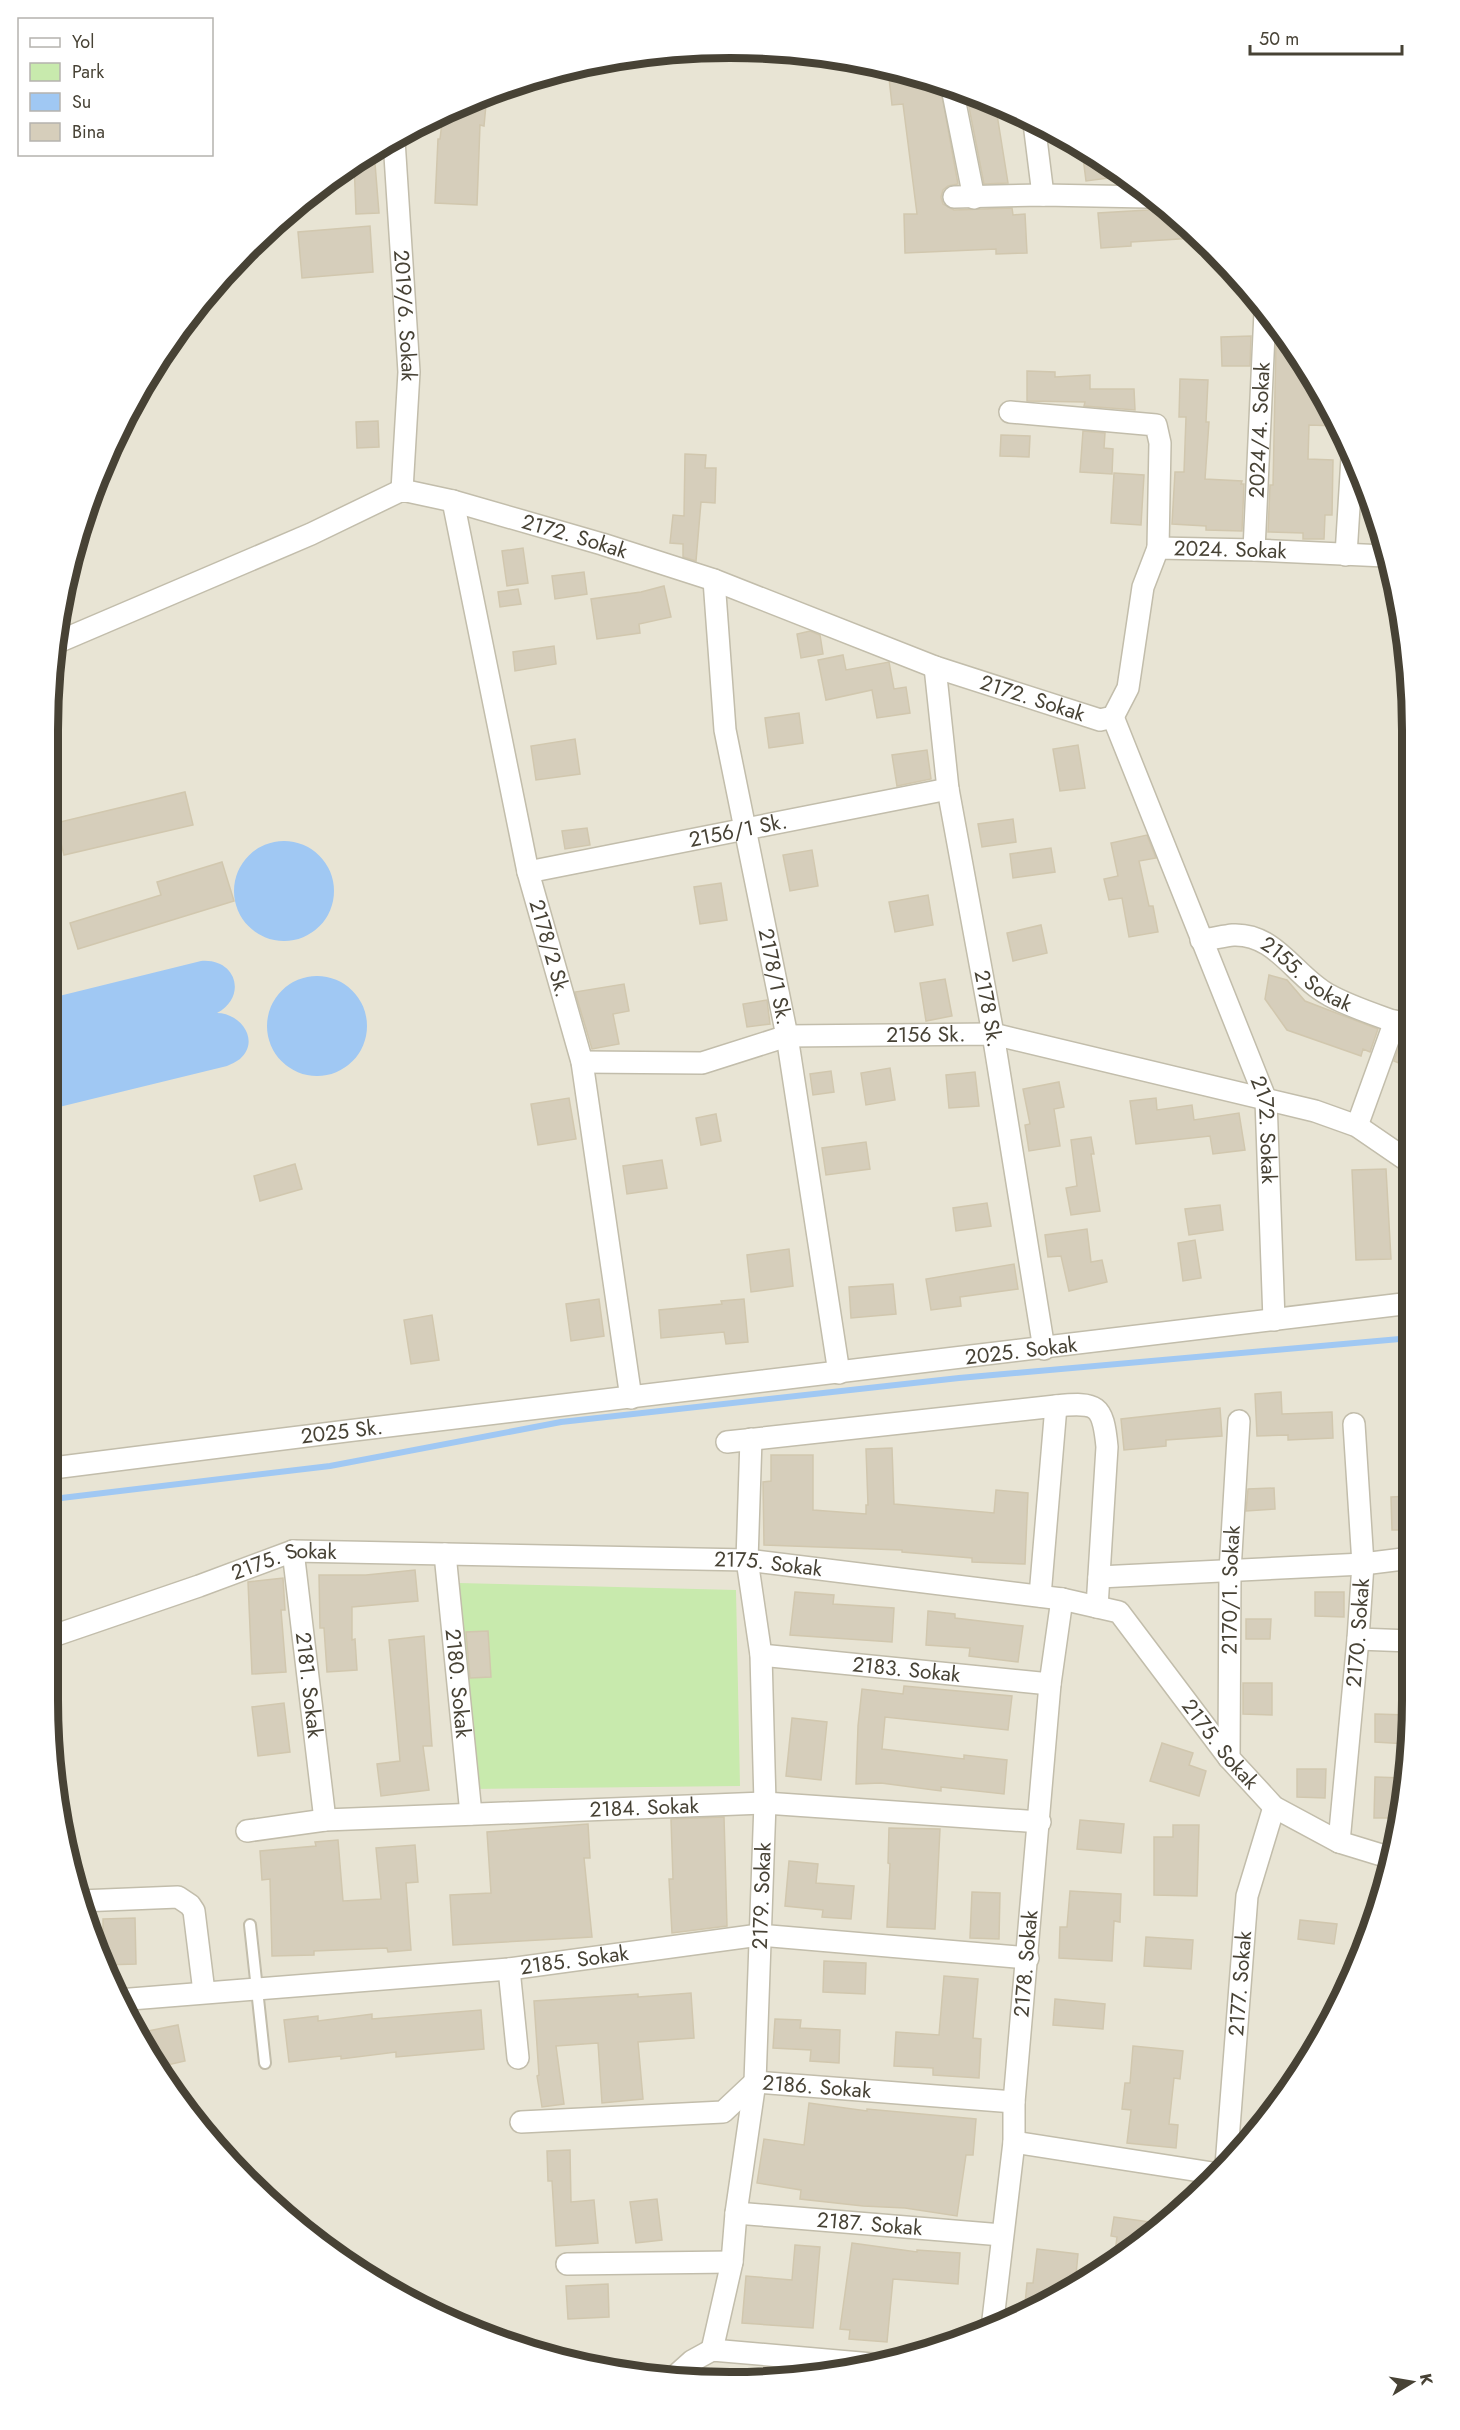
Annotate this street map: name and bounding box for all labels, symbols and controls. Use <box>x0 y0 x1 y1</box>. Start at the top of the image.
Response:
legend <box>18 18 213 156</box>
scale bar <box>1250 18 1402 56</box>
text: 50 m <box>1259 26 1299 52</box>
text: Yol <box>72 29 94 55</box>
text: Park <box>72 59 104 85</box>
text: Su <box>72 89 91 115</box>
text: Bina <box>72 119 105 145</box>
street label: 2019/6. Sokak <box>386 249 424 383</box>
street label: 2024/4. Sokak <box>1241 361 1278 499</box>
street label: 2172. Sokak <box>518 507 632 566</box>
street label: 2024. Sokak <box>1173 533 1288 567</box>
street label: 2172. Sokak <box>976 667 1090 729</box>
street label: 2156/1 Sk. <box>686 806 790 855</box>
street label: 2178/2 Sk. <box>522 896 578 1001</box>
street label: 2178/1 Sk. <box>751 926 799 1028</box>
street label: 2155. Sokak <box>1255 929 1357 1020</box>
street label: 2178 Sk. <box>967 968 1010 1049</box>
street label: 2156 Sk. <box>886 1019 966 1050</box>
street label: 2172. Sokak <box>1243 1071 1284 1185</box>
street label: 2025. Sokak <box>963 1329 1079 1373</box>
street label: 2025 Sk. <box>299 1412 384 1452</box>
street label: 2170/1. Sokak <box>1215 1524 1248 1655</box>
street label: 2175. Sokak <box>227 1536 338 1588</box>
street label: 2175. Sokak <box>714 1544 825 1584</box>
street label: 2170. Sokak <box>1339 1577 1377 1689</box>
street label: 2180. Sokak <box>438 1627 478 1740</box>
street label: 2181. Sokak <box>288 1630 330 1740</box>
street label: 2183. Sokak <box>851 1649 962 1690</box>
street label: 2175. Sokak <box>1175 1693 1266 1797</box>
street label: 2184. Sokak <box>589 1791 700 1825</box>
street label: 2179. Sokak <box>745 1841 779 1950</box>
street label: 2178. Sokak <box>1006 1908 1046 2019</box>
street label: 2177. Sokak <box>1221 1929 1259 2037</box>
street label: 2185. Sokak <box>518 1938 631 1982</box>
street label: 2186. Sokak <box>761 2068 873 2106</box>
street label: 2187. Sokak <box>816 2205 924 2243</box>
north arrow <box>1382 2352 1442 2412</box>
text: K <box>1414 2372 1439 2388</box>

